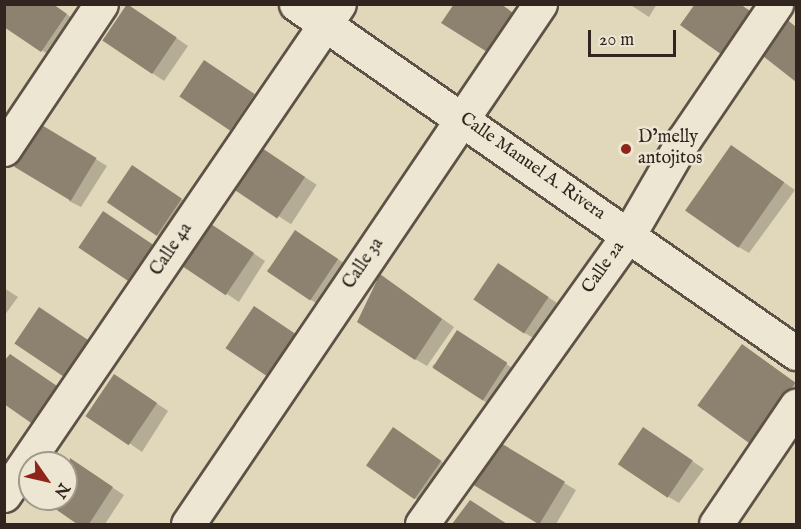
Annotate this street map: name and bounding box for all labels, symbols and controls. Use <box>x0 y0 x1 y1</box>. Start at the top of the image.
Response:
scale bar <box>591 18 680 56</box>
text: 20 m <box>599 29 634 52</box>
street label: Calle Manuel A. Rivera <box>455 109 609 225</box>
place label: D’melly antojitos <box>638 128 702 170</box>
marker: D’melly antojitos <box>619 142 633 156</box>
street label: Calle 4a <box>146 219 198 281</box>
street label: Calle 3a <box>339 234 389 294</box>
street label: Calle 2a <box>578 238 630 298</box>
north arrow <box>18 451 78 511</box>
text: N <box>49 479 73 501</box>

